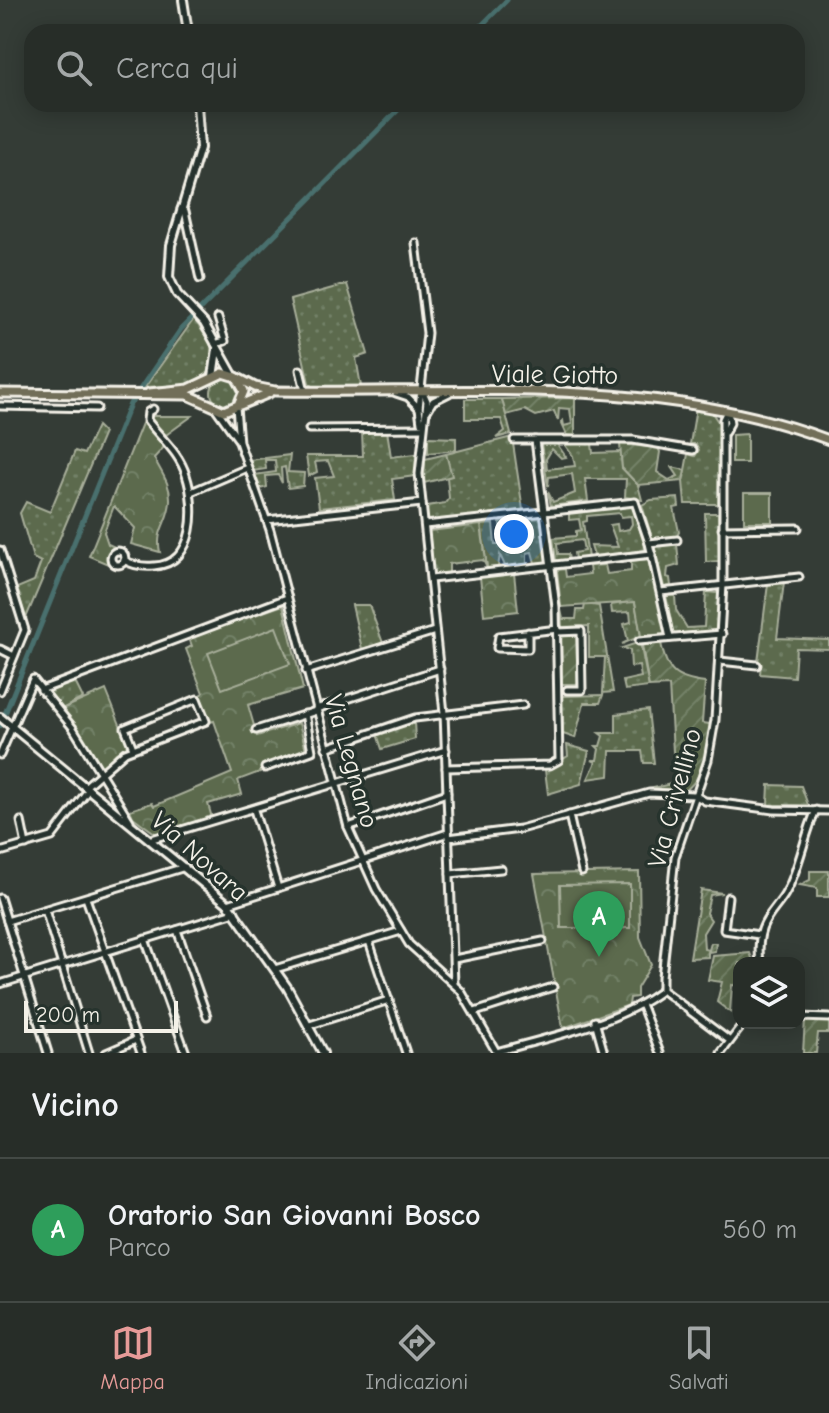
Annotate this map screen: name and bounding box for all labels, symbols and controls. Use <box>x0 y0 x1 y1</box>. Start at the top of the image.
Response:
search box <box>24 24 805 112</box>
icon: search <box>52 46 96 90</box>
text: Cerca qui <box>116 51 238 86</box>
street label: Viale Giotto <box>491 359 619 391</box>
your location <box>494 514 534 554</box>
street label: Via Legnano <box>318 691 384 831</box>
street label: Via Crivellino <box>642 725 708 871</box>
street label: Via Novara <box>145 806 254 908</box>
pin: A <box>573 891 625 957</box>
map controls <box>733 957 805 1029</box>
button: layers <box>733 957 805 1029</box>
scale bar <box>24 997 178 1033</box>
text: 200 m <box>36 1002 100 1028</box>
text: Vicino <box>32 1085 119 1125</box>
text: Oratorio San Giovanni Bosco <box>108 1198 480 1233</box>
text: A <box>51 1215 65 1245</box>
text: 560 m <box>723 1215 797 1245</box>
text: Parco <box>108 1233 171 1263</box>
tab: Mappa <box>100 1321 165 1395</box>
tab: Indicazioni <box>366 1321 468 1395</box>
tab: Salvati <box>669 1321 729 1395</box>

